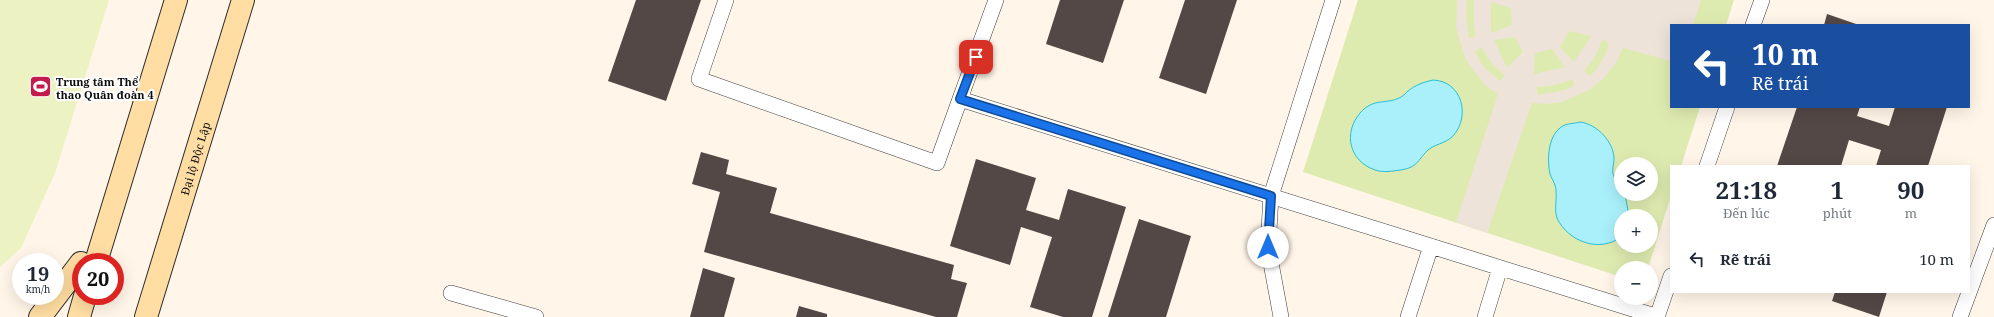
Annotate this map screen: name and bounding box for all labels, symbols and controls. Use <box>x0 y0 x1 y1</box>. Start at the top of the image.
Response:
text: 10 m <box>1752 35 1819 73</box>
pin <box>959 40 993 74</box>
icon: left <box>1686 40 1738 92</box>
icon: arrive <box>965 46 987 68</box>
text: Rẽ trái <box>1752 71 1808 95</box>
sports icon: Trung tâm Thể thao Quân đoàn 4 <box>28 74 54 100</box>
place label: Trung tâm Thể thao Quân đoàn 4 <box>56 74 154 102</box>
street label: Đại lộ Độc Lập <box>176 120 213 197</box>
map controls <box>1614 157 1658 305</box>
button: layers <box>1614 157 1658 201</box>
text: 21:18 <box>1716 173 1777 206</box>
text: 1 <box>1830 173 1844 206</box>
text: 90 <box>1897 173 1924 206</box>
text: Đến lúc <box>1723 204 1770 222</box>
text: phút <box>1823 204 1852 222</box>
text: m <box>1905 204 1917 222</box>
button: + <box>1614 209 1658 253</box>
position arrow <box>1247 226 1289 268</box>
icon: left <box>1686 248 1708 270</box>
text: Rẽ trái <box>1720 249 1771 269</box>
text: 10 m <box>1919 249 1954 269</box>
speed limit sign: 20 <box>72 253 124 305</box>
text: 19 <box>27 260 49 287</box>
button: − <box>1614 261 1658 305</box>
text: km/h <box>26 282 50 296</box>

